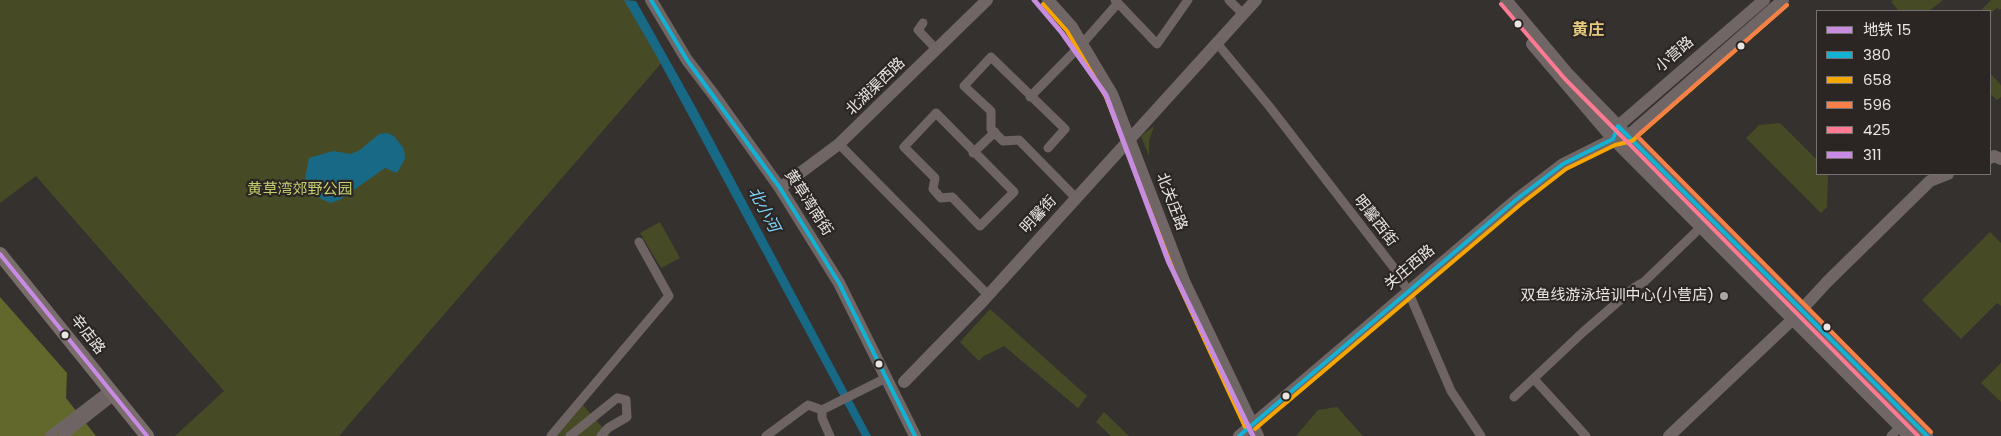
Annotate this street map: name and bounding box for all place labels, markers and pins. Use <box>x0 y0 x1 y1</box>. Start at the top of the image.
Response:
unlabelled marker <box>1513 19 1523 29</box>
unlabelled marker <box>1736 41 1746 51</box>
place label: 双鱼线游泳培训中心(小营店) <box>1520 287 1714 305</box>
marker: 双鱼线游泳培训中心(小营店) <box>1718 290 1730 302</box>
unlabelled marker <box>1822 322 1832 332</box>
unlabelled marker <box>60 330 70 340</box>
unlabelled marker <box>874 359 884 369</box>
unlabelled marker <box>1281 391 1291 401</box>

